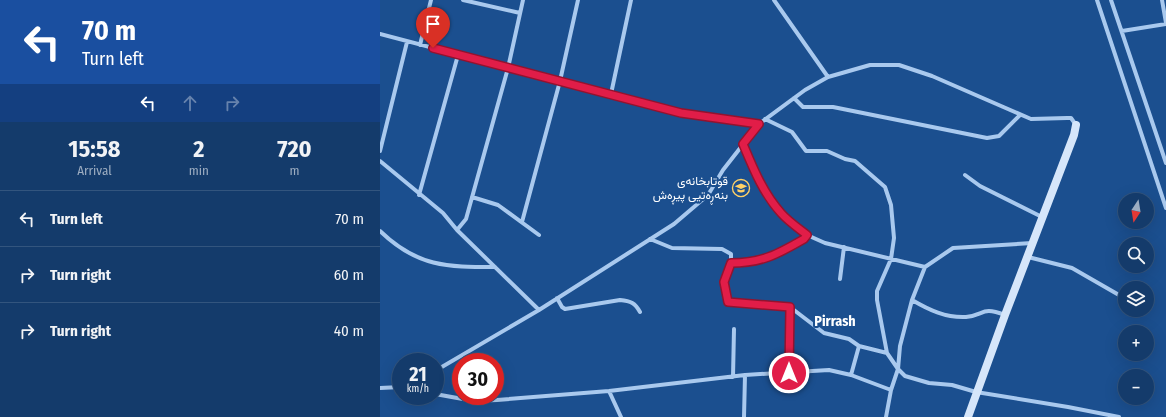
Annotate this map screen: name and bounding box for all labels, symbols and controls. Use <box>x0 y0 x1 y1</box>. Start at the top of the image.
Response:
pin <box>416 7.0 450 48</box>
icon: arrive <box>422 13 444 35</box>
text: 70 m <box>82 14 136 47</box>
icon: left <box>16 16 68 68</box>
text: Turn left <box>82 48 144 70</box>
icon: left <box>137 92 159 114</box>
icon: ahead <box>179 92 201 114</box>
icon: right <box>221 92 243 114</box>
text: 15:58 <box>68 135 120 163</box>
text: 2 <box>193 135 204 163</box>
text: 720 <box>277 135 312 163</box>
text: Arrival <box>77 163 112 178</box>
text: min <box>189 163 209 178</box>
text: m <box>289 163 299 178</box>
place label: قوتابخانەی بنەڕەتیی پیڕەش <box>653 174 728 205</box>
school or university icon: قوتابخانەی بنەڕەتیی پیڕەش <box>731 178 751 198</box>
north arrow <box>1118 193 1154 229</box>
map controls <box>1118 193 1154 405</box>
icon: left <box>16 208 38 230</box>
text: Turn left <box>50 210 103 228</box>
text: 70 m <box>335 210 364 228</box>
button: search <box>1118 237 1154 273</box>
icon: right <box>16 264 38 286</box>
text: Turn right <box>50 266 111 284</box>
text: 60 m <box>334 266 364 284</box>
button: layers <box>1118 281 1154 317</box>
district label: Pirrash <box>814 313 856 330</box>
icon: right <box>16 320 38 342</box>
text: Turn right <box>50 322 111 340</box>
text: 40 m <box>334 322 364 340</box>
button: + <box>1118 325 1154 361</box>
position arrow <box>768 352 810 394</box>
speed limit sign: 30 <box>452 353 504 405</box>
text: 21 <box>409 362 427 386</box>
button: − <box>1118 369 1154 405</box>
text: km/h <box>407 383 429 395</box>

